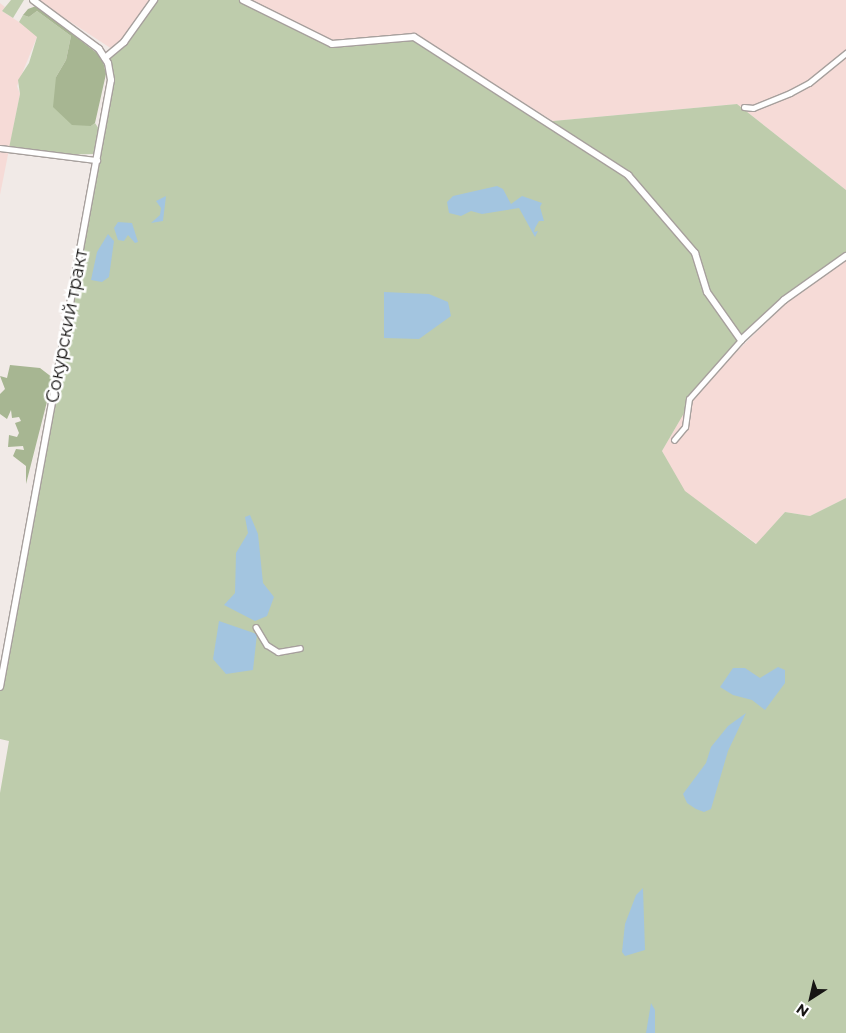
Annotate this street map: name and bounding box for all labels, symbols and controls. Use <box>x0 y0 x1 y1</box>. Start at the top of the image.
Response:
street label: Сокурский тракт <box>41 247 93 405</box>
north arrow <box>786 973 836 1023</box>
text: N <box>793 1000 812 1021</box>

